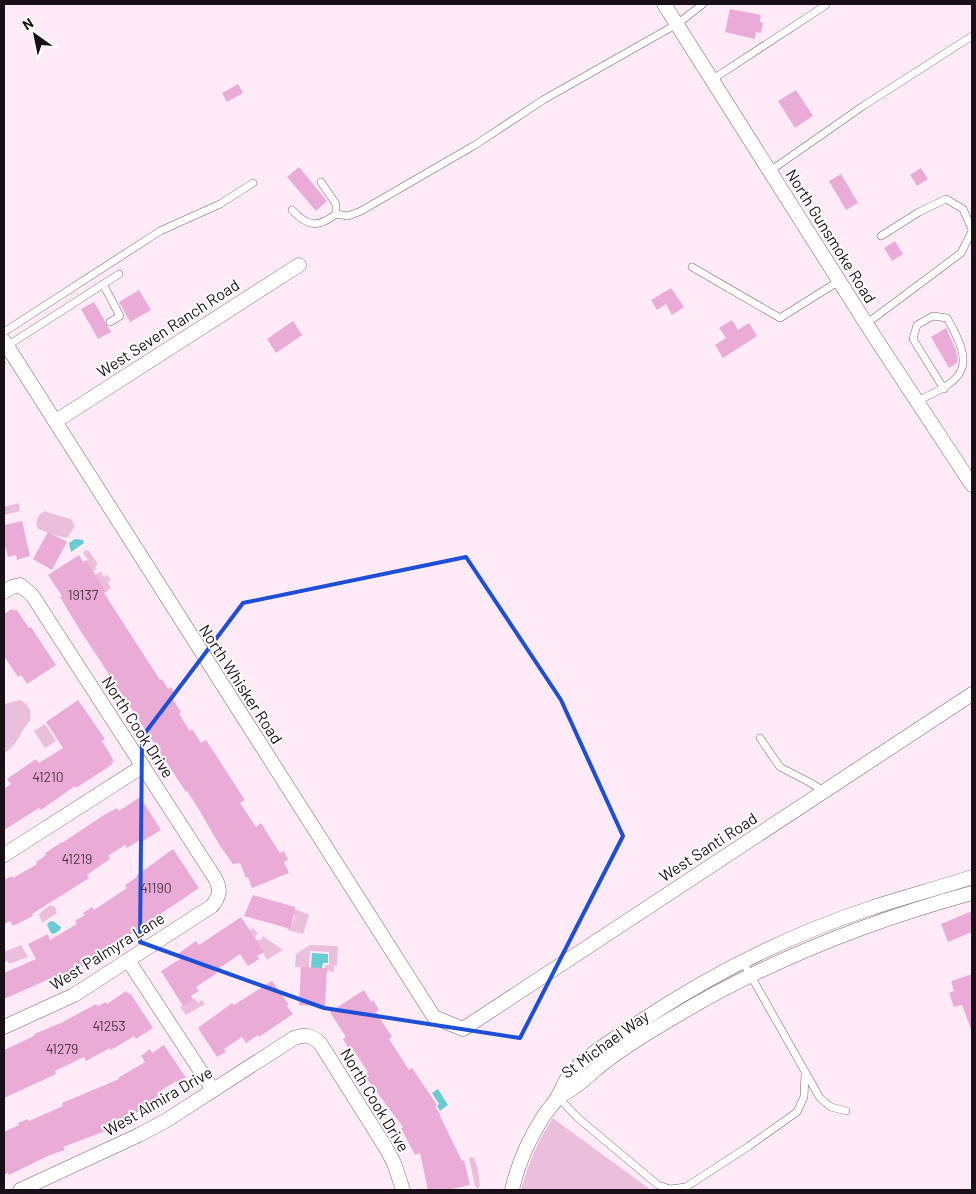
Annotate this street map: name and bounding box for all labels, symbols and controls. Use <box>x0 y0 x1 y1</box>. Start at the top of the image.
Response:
north arrow <box>10 10 60 60</box>
text: N <box>19 14 36 33</box>
street label: North Gunsmoke Road <box>782 165 880 306</box>
street label: West Seven Ranch Road <box>93 274 242 381</box>
house number: 19137 <box>68 586 99 603</box>
street label: North Whisker Road <box>196 621 287 747</box>
street label: North Cook Drive <box>99 672 178 781</box>
house number: 41210 <box>32 768 64 785</box>
street label: West Santi Road <box>655 808 760 885</box>
house number: 41219 <box>62 850 92 867</box>
house number: 41190 <box>140 879 172 896</box>
street label: West Palmyra Lane <box>46 908 168 993</box>
street label: St Michael Way <box>557 1005 653 1082</box>
house number: 41253 <box>92 1017 126 1034</box>
house number: 41279 <box>46 1040 78 1057</box>
street label: North Cook Drive <box>337 1045 414 1155</box>
street label: West Almira Drive <box>100 1062 215 1139</box>

